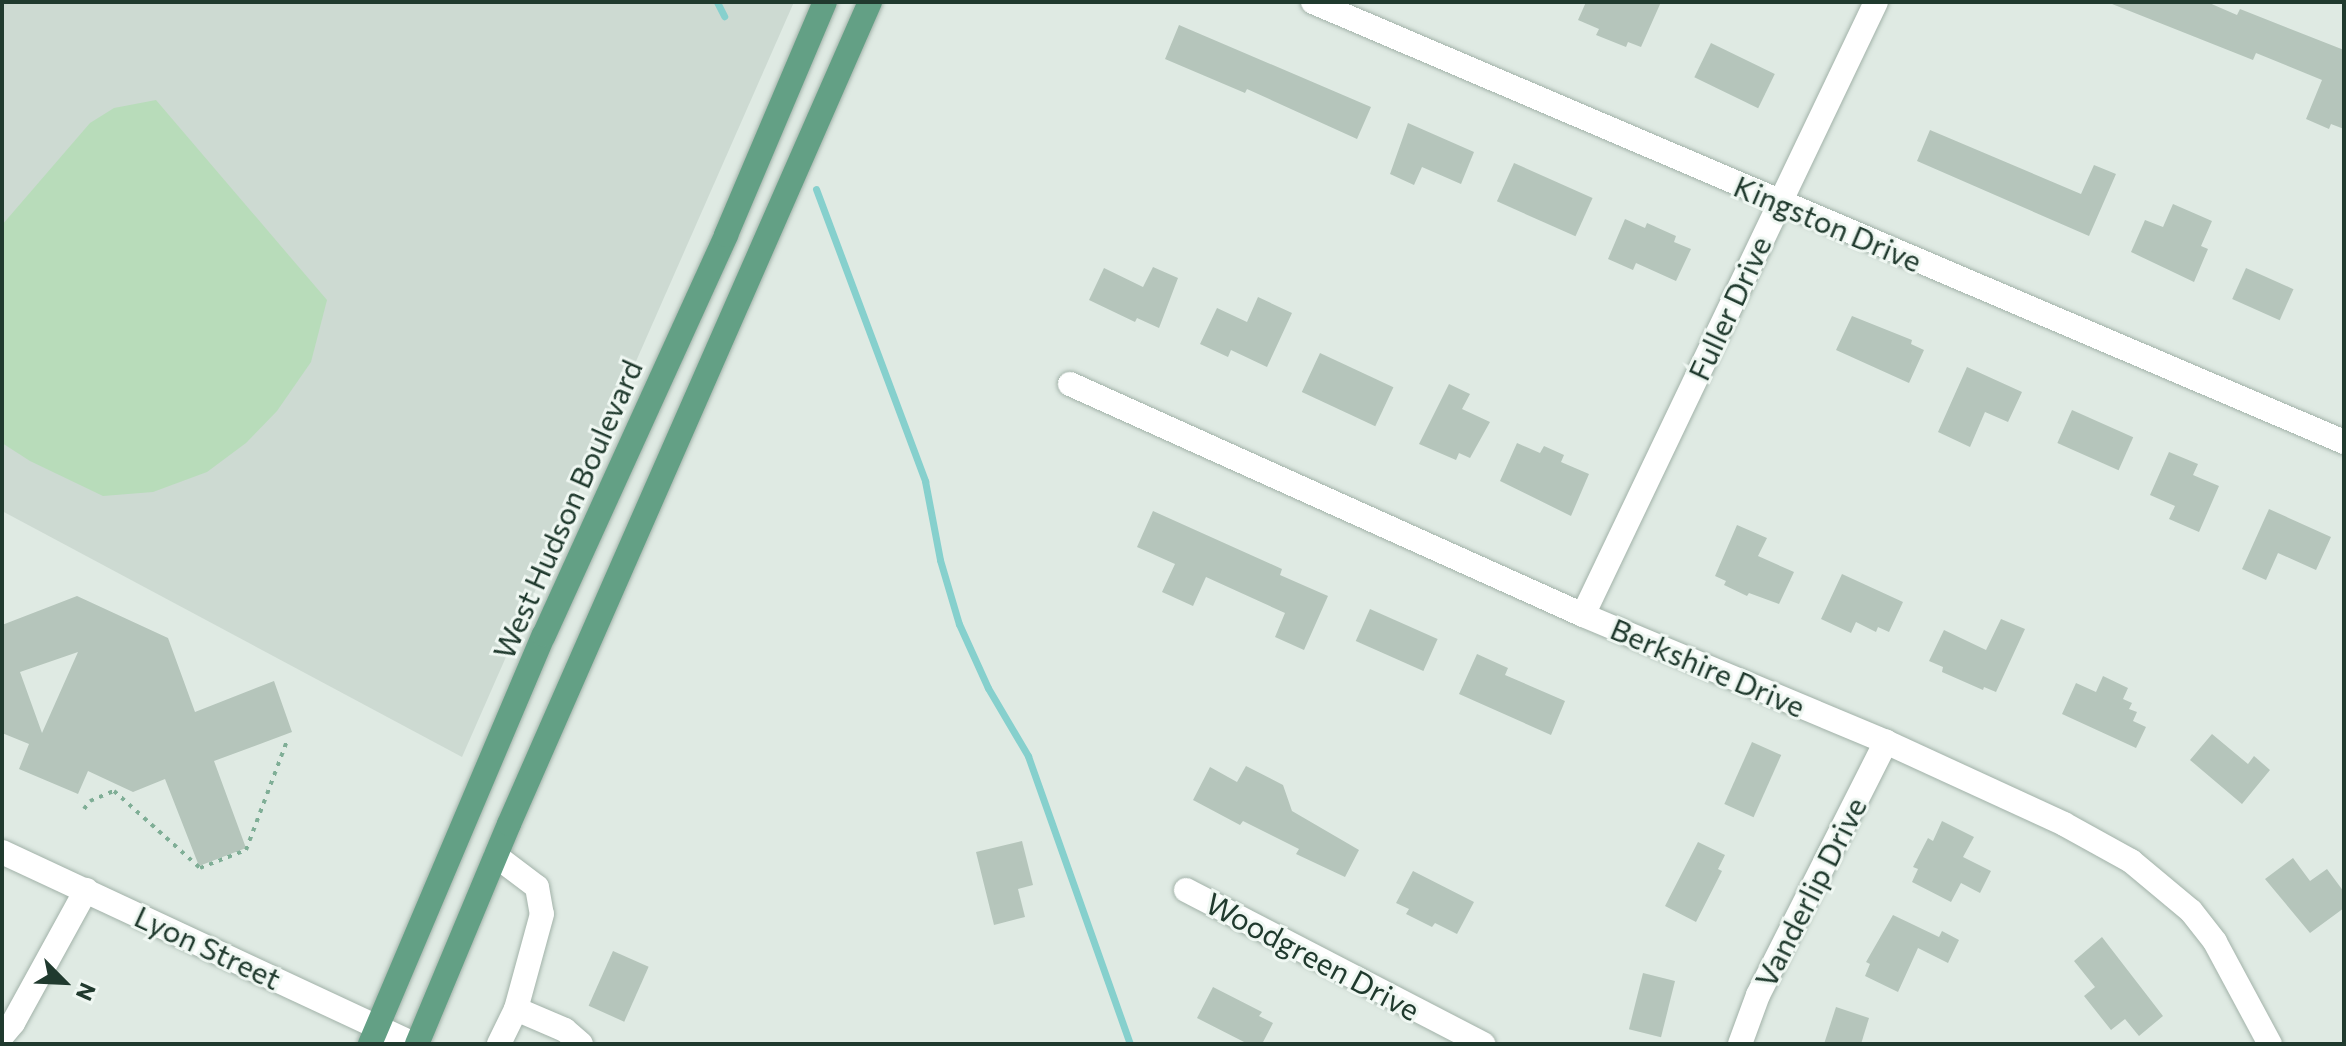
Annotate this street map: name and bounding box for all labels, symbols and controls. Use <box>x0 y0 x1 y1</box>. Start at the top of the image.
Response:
street label: Kingston Drive <box>1729 167 1927 279</box>
street label: Fuller Drive <box>1680 230 1778 386</box>
street label: West Hudson Boulevard <box>485 354 649 664</box>
street label: Berkshire Drive <box>1605 610 1811 724</box>
street label: Vanderlip Drive <box>1747 791 1873 993</box>
street label: Woodgreen Drive <box>1200 885 1426 1027</box>
street label: Lyon Street <box>129 898 287 996</box>
north arrow <box>24 942 104 1022</box>
text: N <box>71 979 102 1005</box>

